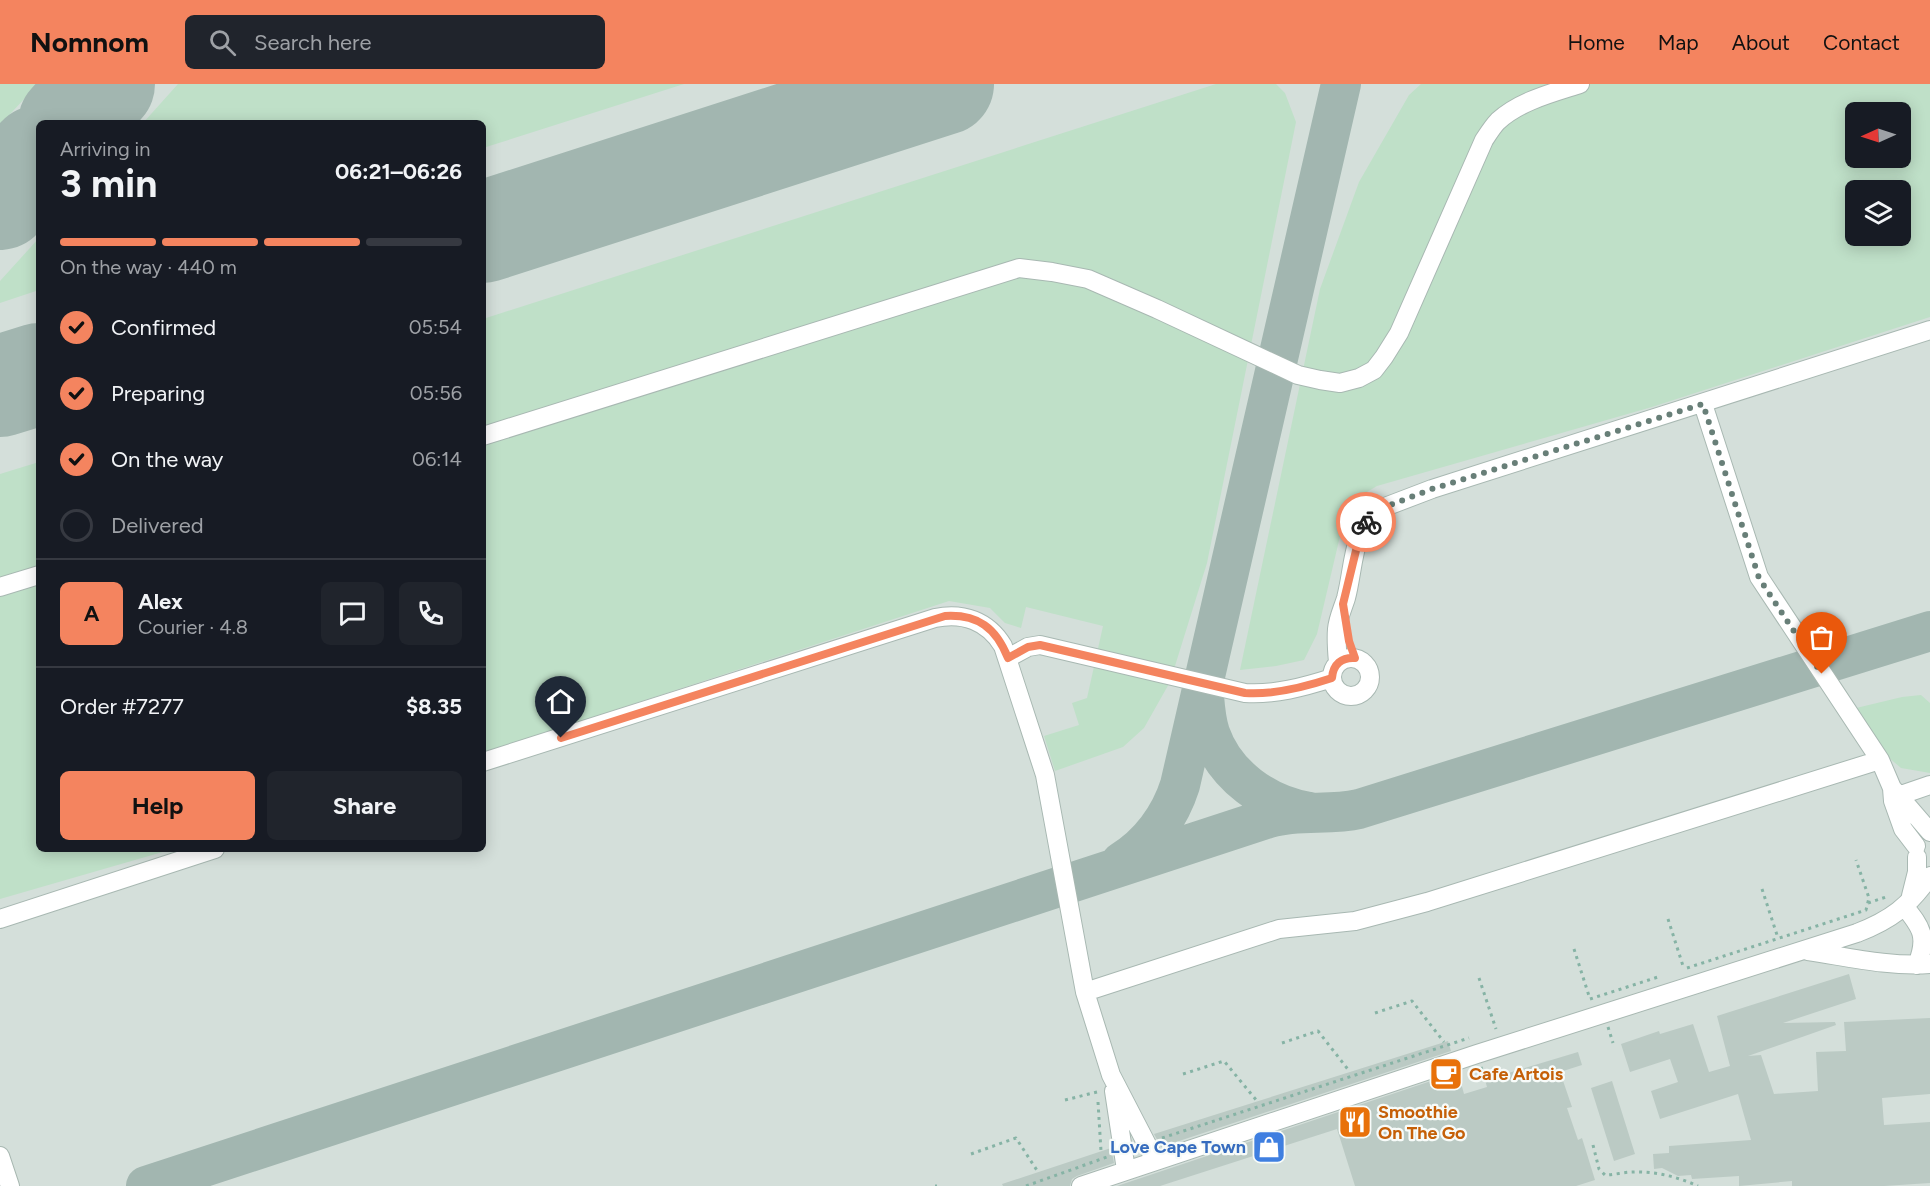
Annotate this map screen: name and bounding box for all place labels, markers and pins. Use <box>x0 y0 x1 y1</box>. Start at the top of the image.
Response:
pin <box>1796 612 1847 674</box>
pin <box>535 676 586 738</box>
cafe icon: Cafe Artois <box>1428 1056 1464 1092</box>
place label: Cafe Artois <box>1469 1063 1564 1085</box>
place label: Smoothie On The Go <box>1378 1101 1466 1144</box>
restaurant icon: Smoothie On The Go <box>1337 1104 1373 1140</box>
shop icon: Love Cape Town <box>1251 1129 1287 1165</box>
place label: Love Cape Town <box>1110 1136 1246 1158</box>

